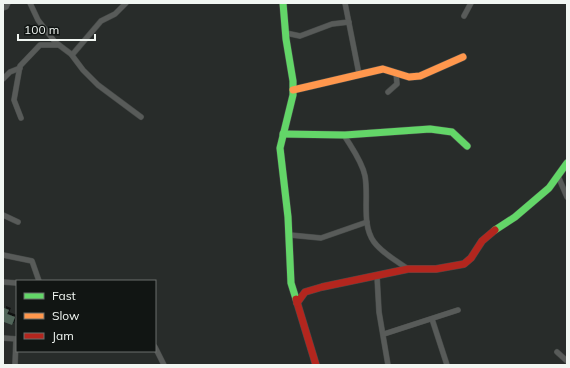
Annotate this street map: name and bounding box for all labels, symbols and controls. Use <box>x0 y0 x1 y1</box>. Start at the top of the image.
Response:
scale bar <box>18 16 95 42</box>
text: 100 m <box>24 22 59 37</box>
legend <box>16 280 156 352</box>
text: Fast <box>52 288 76 303</box>
text: Slow <box>52 308 80 323</box>
text: Jam <box>52 328 74 343</box>

